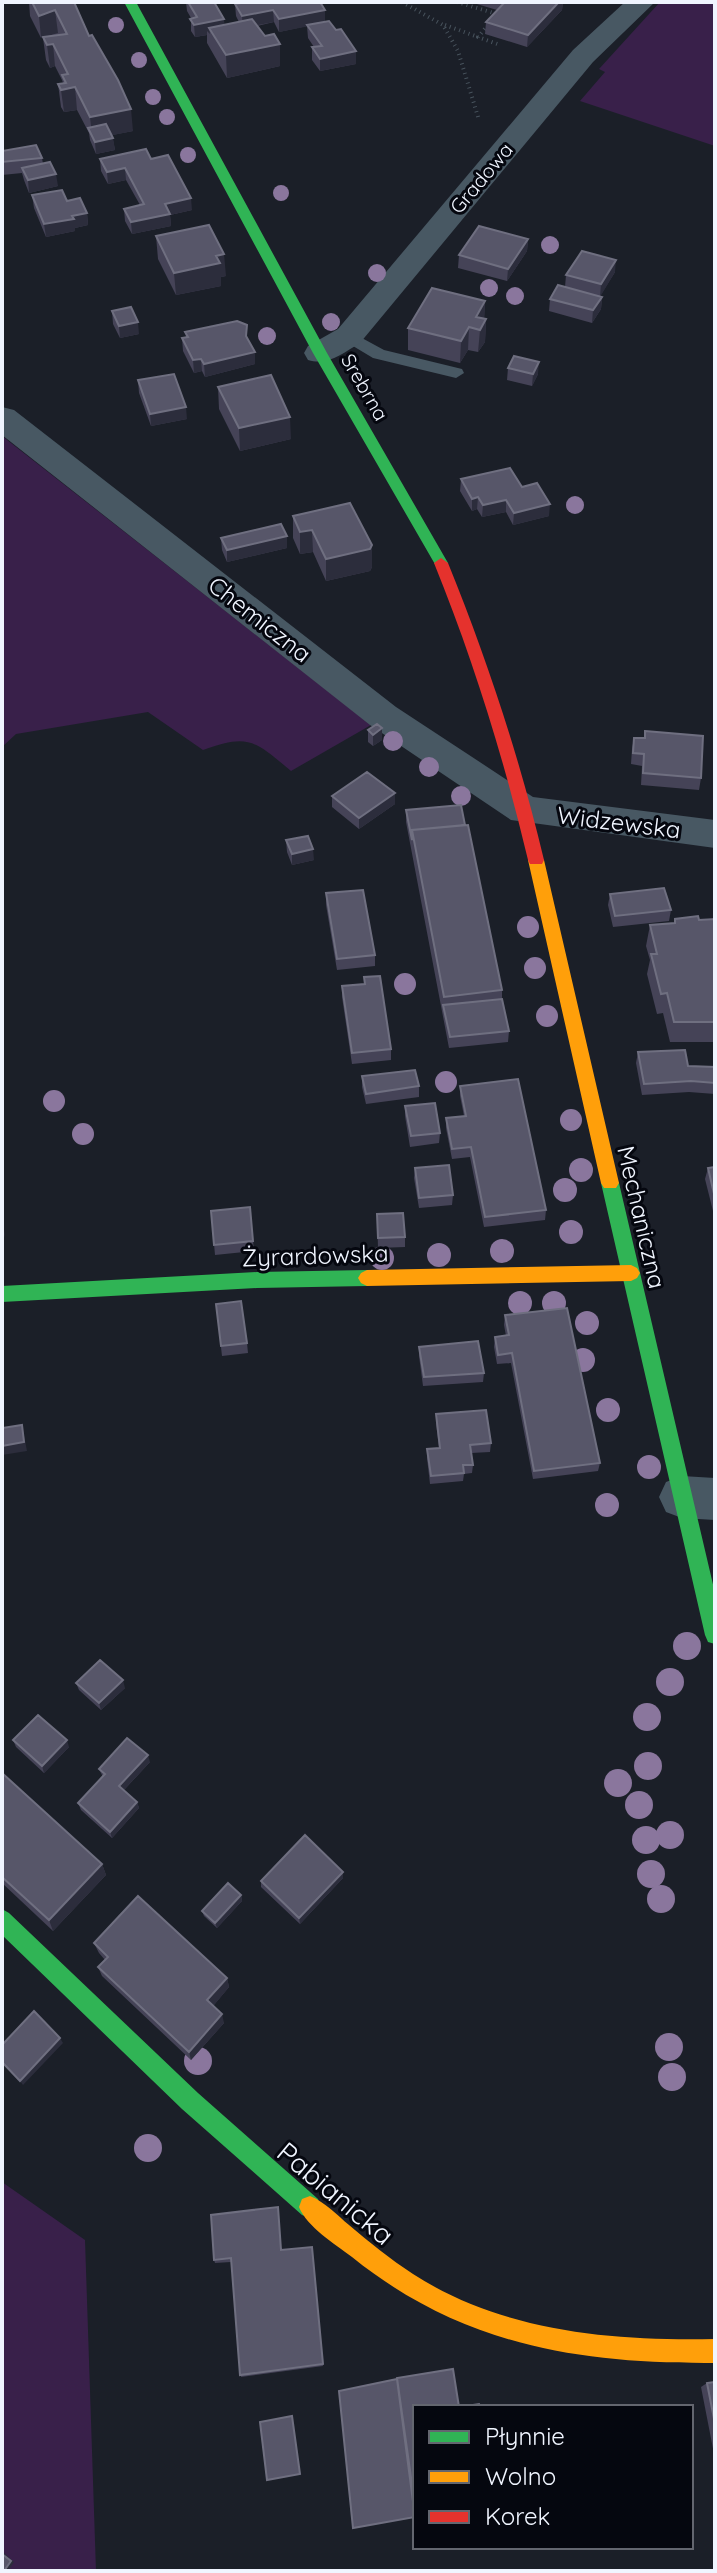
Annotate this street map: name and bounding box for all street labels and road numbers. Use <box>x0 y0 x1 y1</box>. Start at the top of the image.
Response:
street label: Gradowa <box>444 137 518 219</box>
street label: Srebrna <box>336 349 394 425</box>
street label: Chemiczna <box>203 570 317 668</box>
street label: Widzewska <box>556 800 682 844</box>
street label: Mechaniczna <box>611 1143 673 1291</box>
street label: Żyrardowska <box>241 1237 389 1273</box>
street label: Pabianicka <box>270 2134 402 2252</box>

